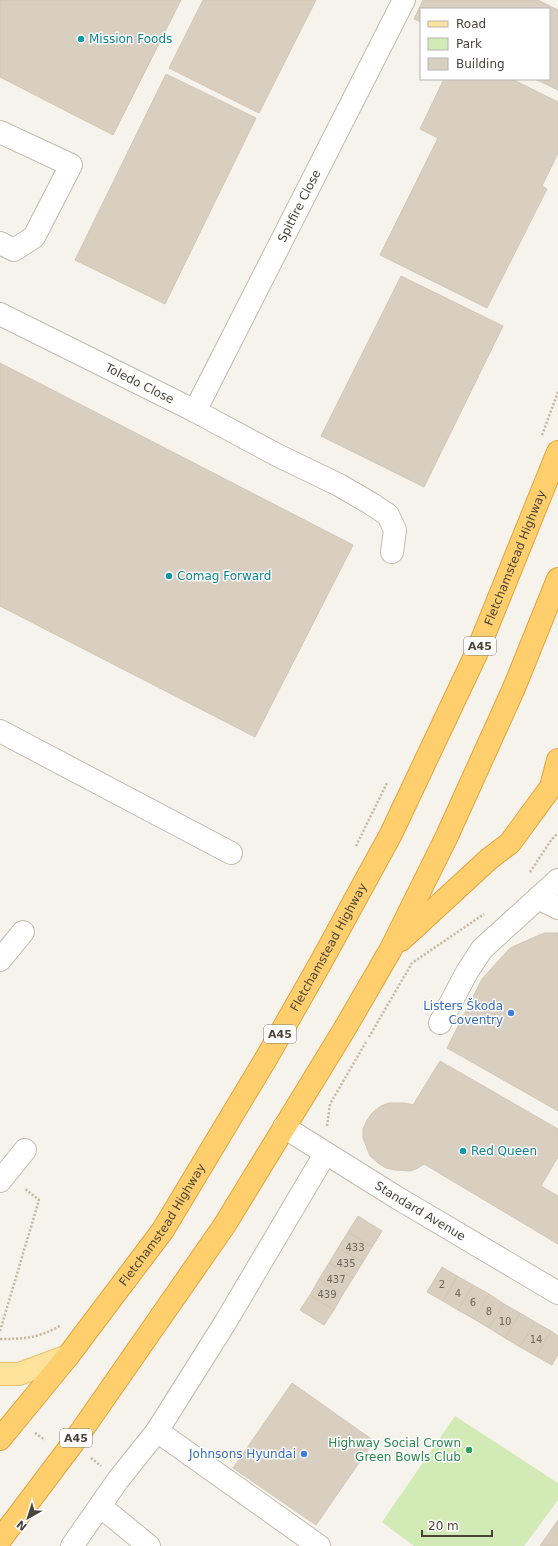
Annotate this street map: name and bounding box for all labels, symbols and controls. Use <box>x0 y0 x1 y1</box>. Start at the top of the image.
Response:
legend <box>420 8 550 80</box>
text: Road <box>456 17 486 31</box>
place label: Mission Foods <box>89 32 172 46</box>
marker: Mission Foods <box>76 34 86 44</box>
text: Park <box>456 37 482 51</box>
text: Building <box>456 57 505 71</box>
street label: Spitfire Close <box>275 167 324 245</box>
street label: Toledo Close <box>102 360 176 406</box>
street label: Fletchamstead Highway <box>481 488 549 628</box>
place label: Comag Forward <box>177 569 271 583</box>
marker: Comag Forward <box>164 571 174 581</box>
road number: A45 <box>464 637 496 655</box>
street label: Fletchamstead Highway <box>287 880 370 1014</box>
place label: Listers Škoda Coventry <box>423 998 503 1027</box>
marker: Listers Škoda Coventry <box>506 1008 516 1018</box>
road number: A45 <box>264 1025 296 1043</box>
place label: Red Queen <box>471 1144 537 1158</box>
marker: Red Queen <box>458 1146 468 1156</box>
street label: Fletchamstead Highway <box>116 1161 208 1289</box>
street label: Standard Avenue <box>372 1179 468 1244</box>
house number: 433 <box>345 1242 365 1253</box>
house number: 435 <box>336 1258 356 1269</box>
house number: 437 <box>326 1274 346 1285</box>
house number: 2 <box>439 1279 445 1290</box>
house number: 4 <box>455 1288 461 1299</box>
house number: 439 <box>317 1289 337 1300</box>
house number: 6 <box>470 1297 476 1308</box>
house number: 8 <box>486 1306 492 1317</box>
house number: 10 <box>499 1316 511 1327</box>
house number: 14 <box>530 1334 542 1345</box>
road number: A45 <box>60 1429 92 1447</box>
place label: Highway Social Crown Green Bowls Club <box>328 1436 461 1464</box>
marker: Highway Social Crown Green Bowls Club <box>464 1445 474 1455</box>
place label: Johnsons Hyundai <box>188 1447 296 1461</box>
marker: Johnsons Hyundai <box>299 1449 309 1459</box>
north arrow <box>8 1498 48 1538</box>
scale bar <box>422 1512 492 1538</box>
text: N <box>14 1517 30 1533</box>
text: 20 m <box>428 1519 459 1533</box>

